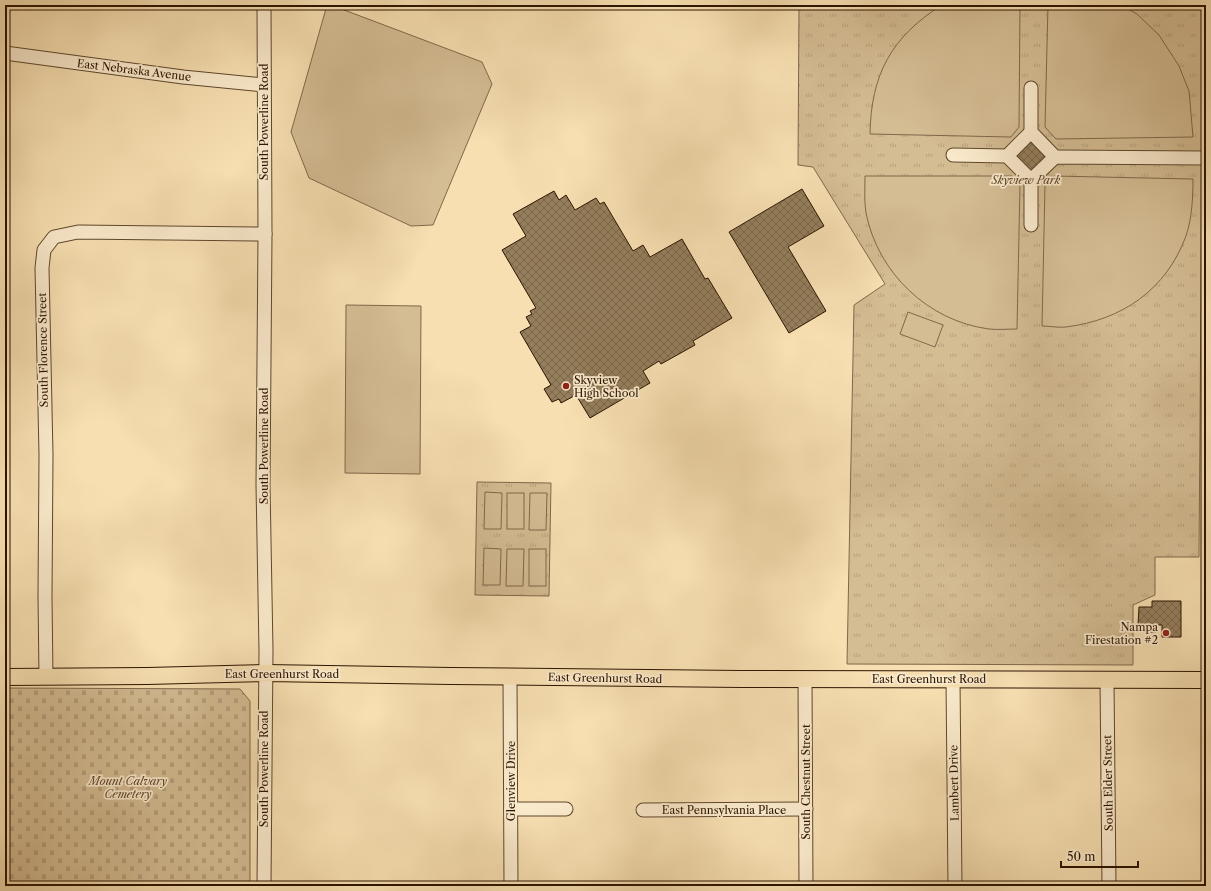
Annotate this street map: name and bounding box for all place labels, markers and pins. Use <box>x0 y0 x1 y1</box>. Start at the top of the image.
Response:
place label: Skyview High School <box>574 373 639 400</box>
marker: Skyview High School <box>561 381 571 391</box>
place label: Nampa Firestation #2 <box>1085 620 1158 647</box>
marker: Nampa Firestation #2 <box>1161 628 1171 638</box>

